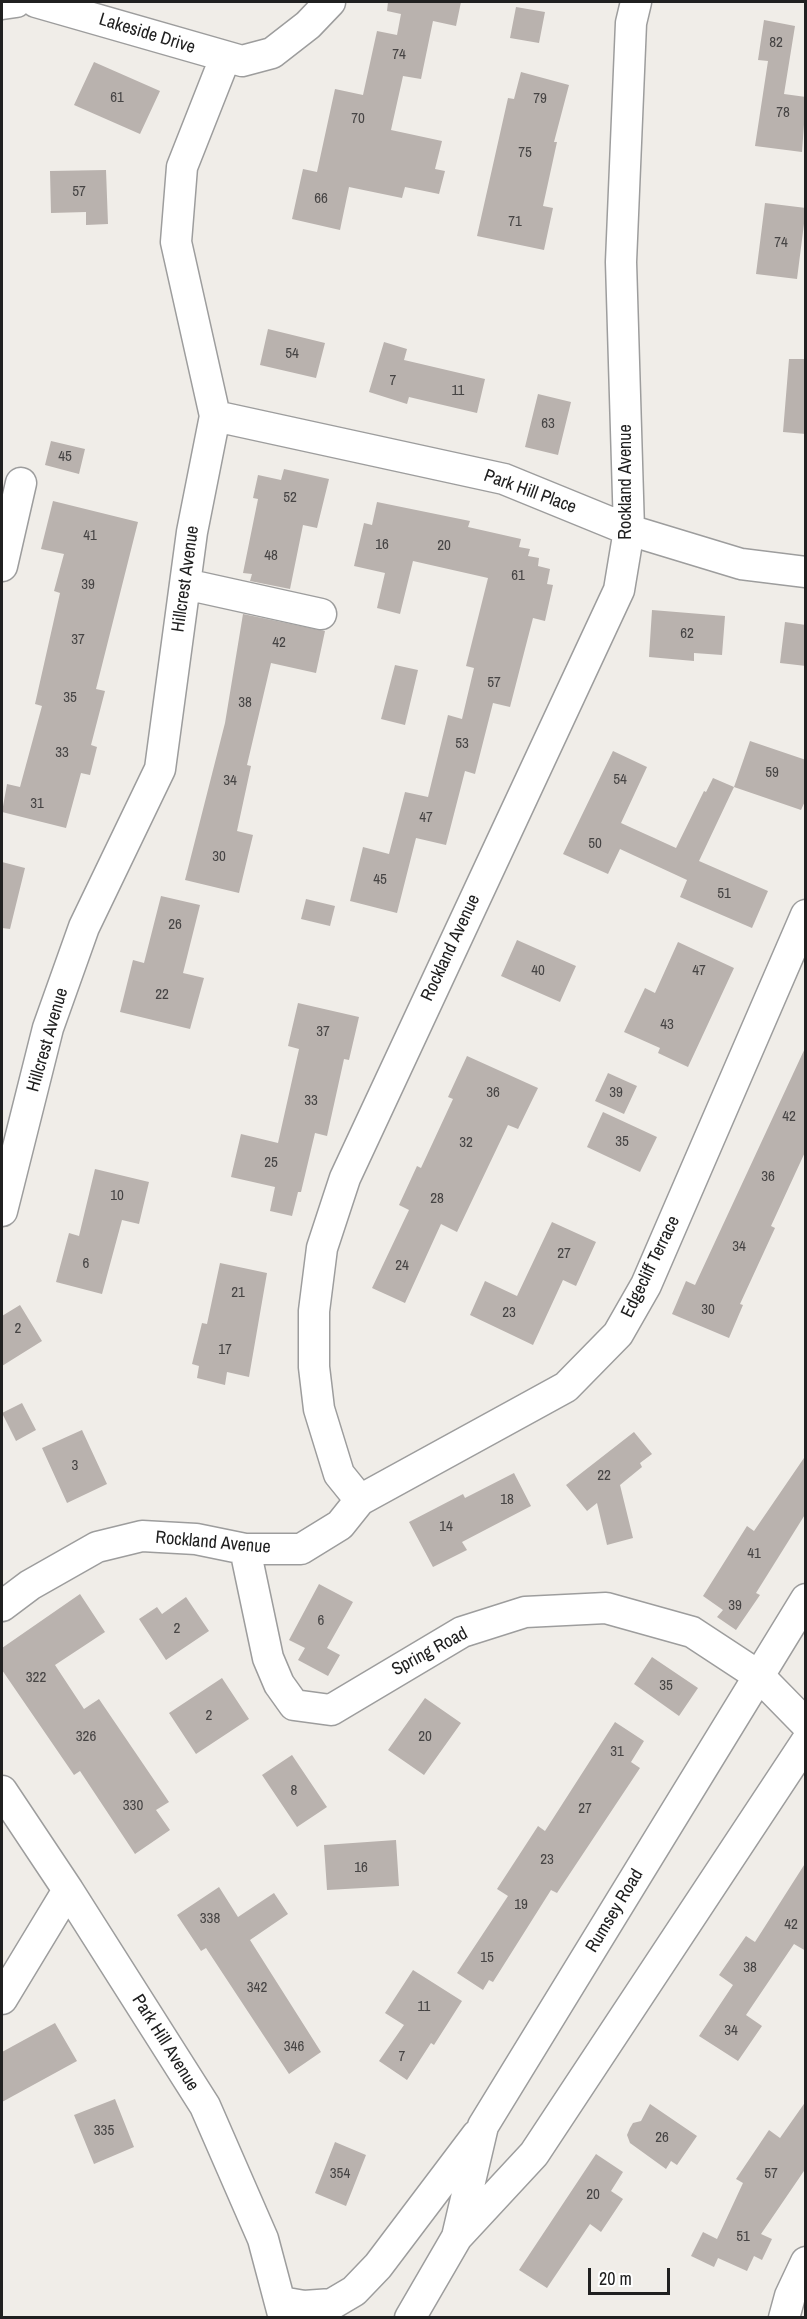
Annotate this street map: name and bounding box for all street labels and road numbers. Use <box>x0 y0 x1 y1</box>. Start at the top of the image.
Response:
street label: Lakeside Drive <box>96 9 198 59</box>
street label: Rockland Avenue <box>615 424 637 540</box>
street label: Park Hill Place <box>481 465 579 519</box>
street label: Hillcrest Avenue <box>168 524 204 634</box>
street label: Rockland Avenue <box>417 891 485 1005</box>
street label: Hillcrest Avenue <box>23 985 73 1095</box>
street label: Edgecliff Terrace <box>617 1213 685 1321</box>
street label: Rockland Avenue <box>155 1527 271 1559</box>
street label: Spring Road <box>388 1623 472 1681</box>
street label: Rumsey Road <box>582 1865 648 1957</box>
street label: Park Hill Avenue <box>127 1991 203 2095</box>

